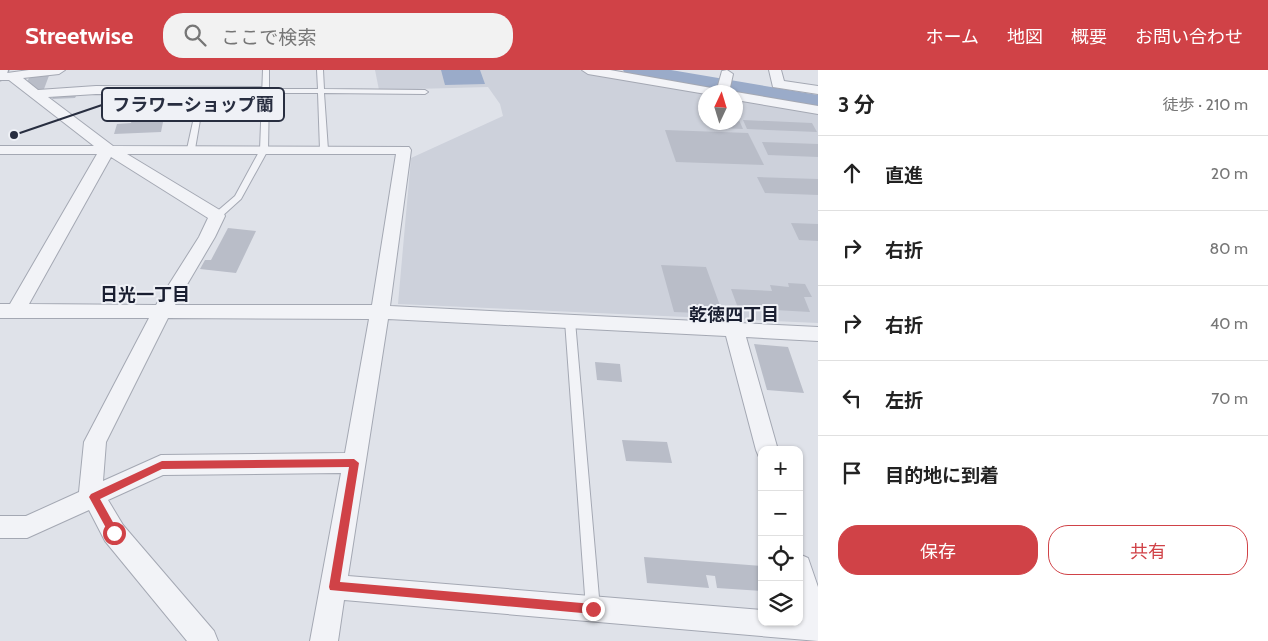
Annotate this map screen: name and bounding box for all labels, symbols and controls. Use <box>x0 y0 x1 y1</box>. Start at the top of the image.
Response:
search box <box>163 13 513 58</box>
text: Streetwise <box>25 21 133 50</box>
icon: search <box>181 21 209 49</box>
text: ここで検索 <box>221 26 316 49</box>
text: ホーム <box>926 26 979 48</box>
text: 地図 <box>1007 26 1043 48</box>
text: 概要 <box>1071 26 1107 48</box>
text: お問い合わせ <box>1135 26 1243 48</box>
north arrow <box>698 85 743 130</box>
callout: フラワーショップ蘭 <box>102 88 284 121</box>
text: 3 分 <box>838 92 875 117</box>
text: フラワーショップ蘭 <box>112 94 274 116</box>
text: 徒歩 · 210 m <box>1163 95 1248 114</box>
icon: ahead <box>838 159 866 187</box>
text: 直進 <box>885 164 923 187</box>
text: 20 m <box>1211 164 1248 183</box>
icon: right <box>838 234 866 262</box>
text: 右折 <box>885 239 923 262</box>
text: 80 m <box>1210 239 1248 258</box>
district label: 日光一丁目 <box>100 284 190 306</box>
district label: 乾徳四丁目 <box>689 304 779 326</box>
icon: right <box>838 309 866 337</box>
text: 右折 <box>885 314 923 337</box>
text: 40 m <box>1210 314 1248 333</box>
icon: left <box>838 384 866 412</box>
text: 左折 <box>885 389 923 412</box>
text: 70 m <box>1211 389 1248 408</box>
map controls <box>758 446 803 626</box>
button: + <box>758 446 803 491</box>
icon: arrive <box>838 459 866 487</box>
text: 目的地に到着 <box>885 464 999 487</box>
button: − <box>758 491 803 536</box>
route start <box>103 522 126 545</box>
button: 保存 <box>838 525 1038 575</box>
button: 共有 <box>1048 525 1248 575</box>
button: locate <box>758 536 803 581</box>
button: layers <box>758 581 803 626</box>
route end <box>582 598 605 621</box>

